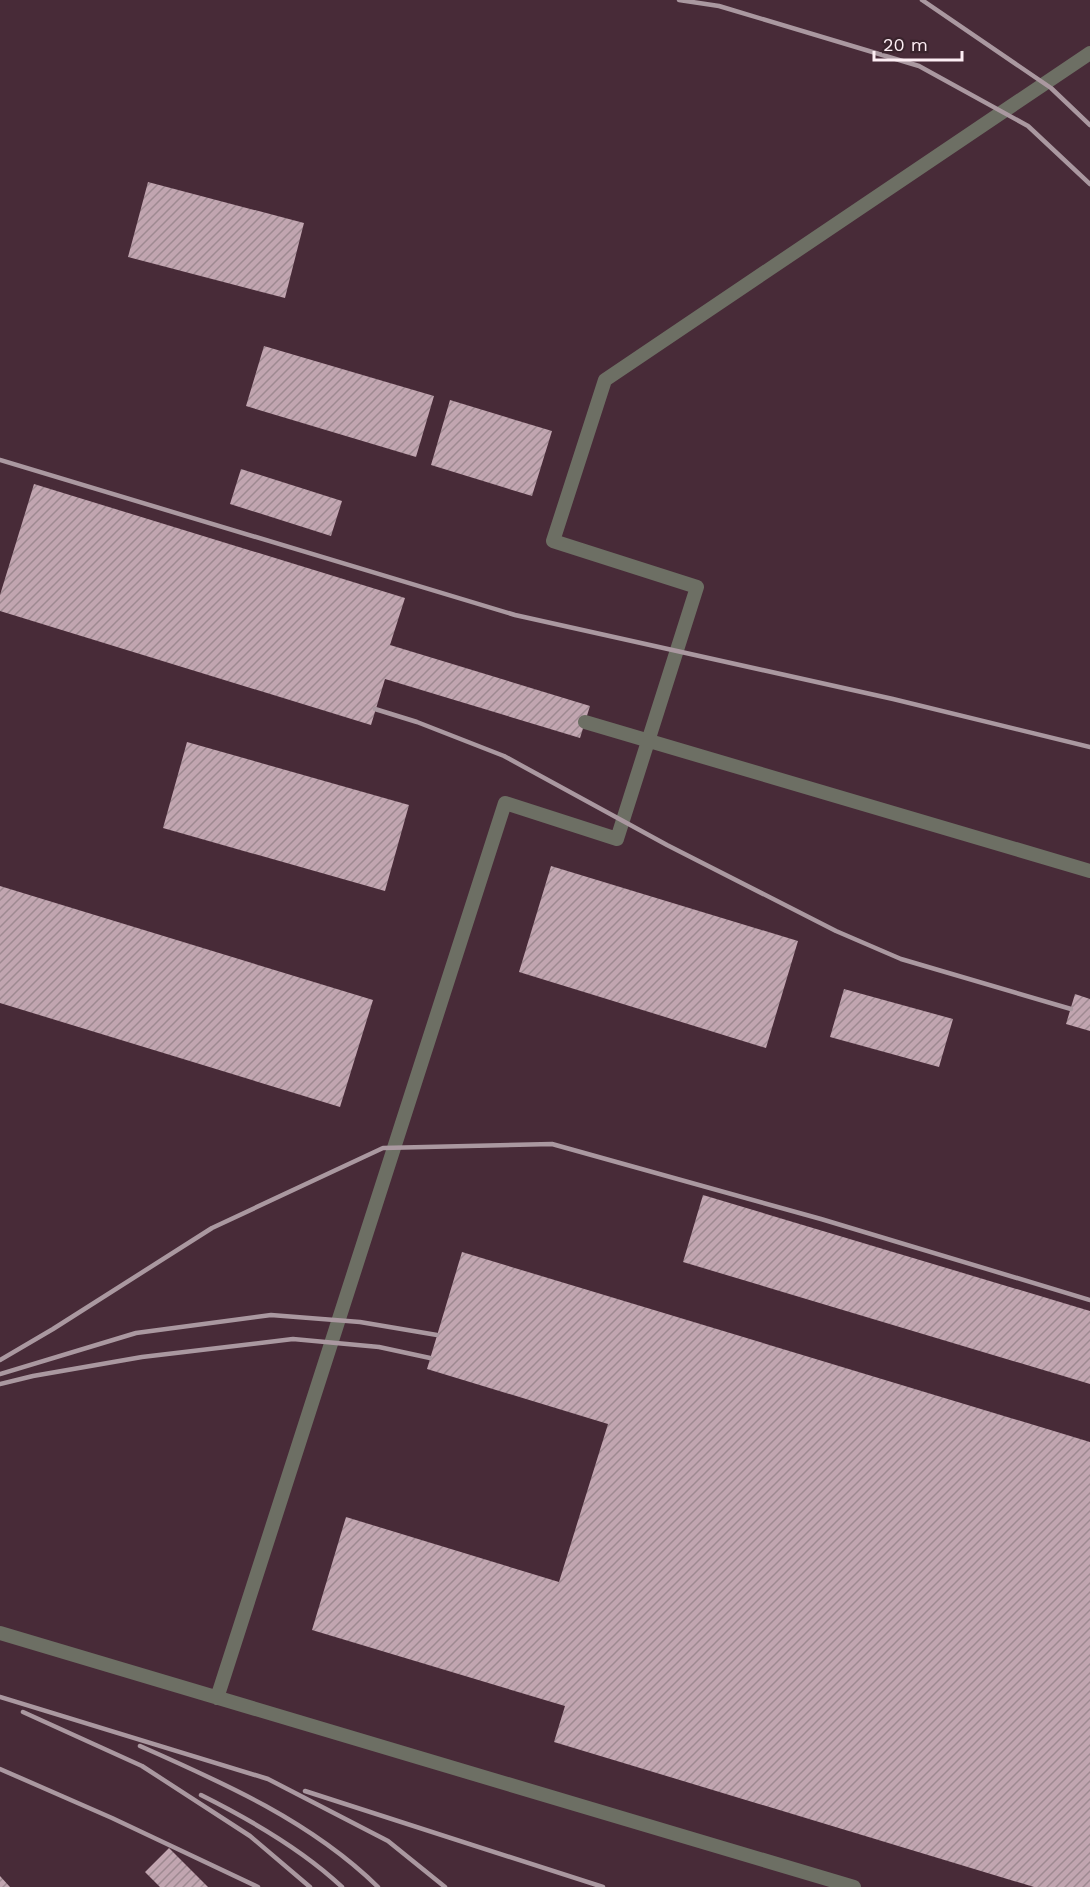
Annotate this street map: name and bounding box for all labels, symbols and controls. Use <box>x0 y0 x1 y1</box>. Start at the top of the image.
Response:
scale bar <box>874 24 962 62</box>
text: 20 m <box>883 34 928 55</box>

